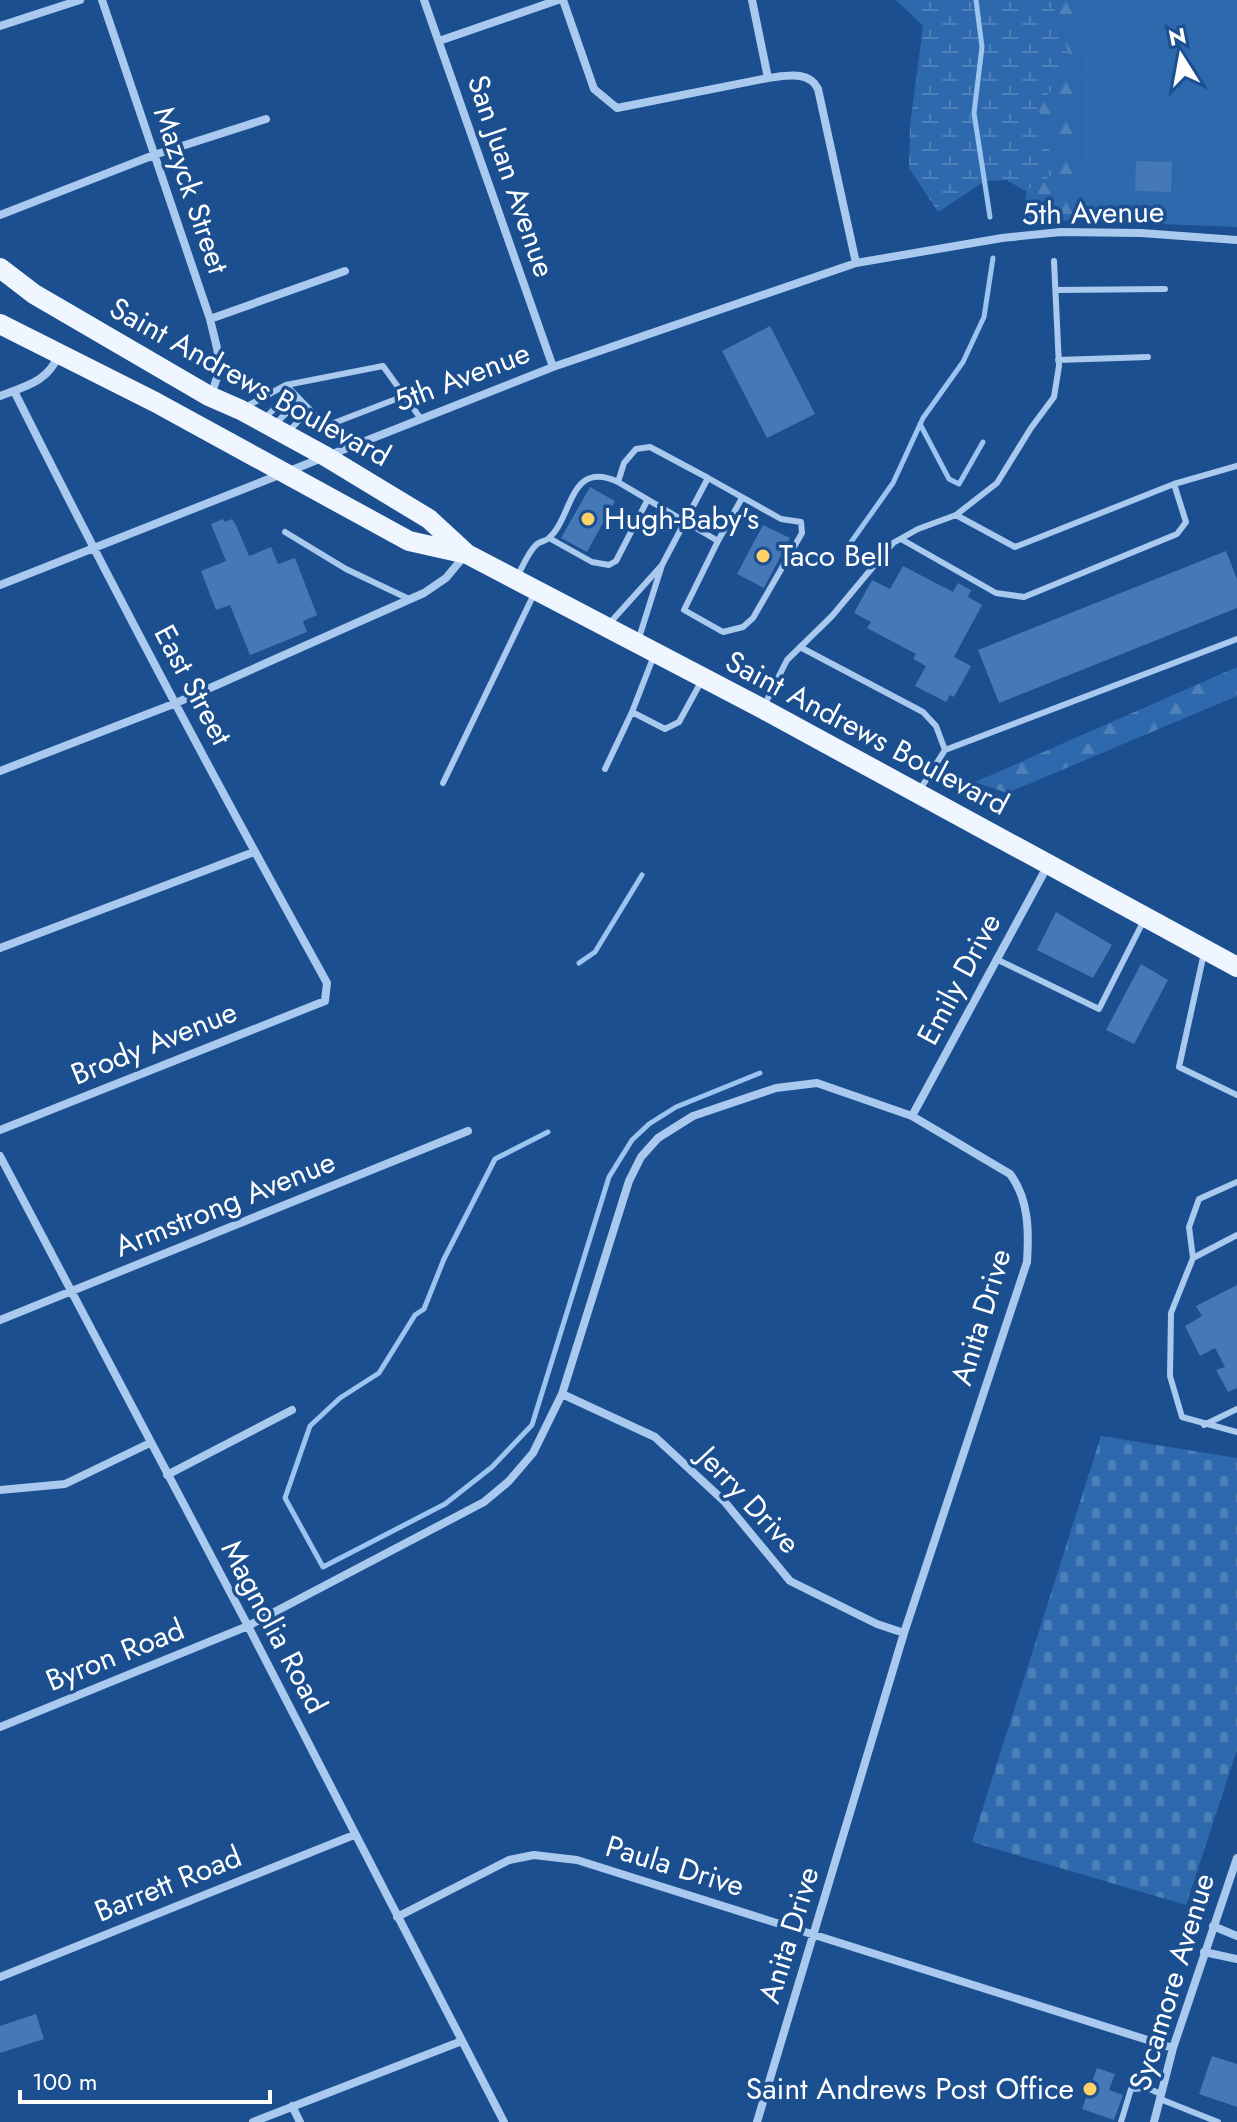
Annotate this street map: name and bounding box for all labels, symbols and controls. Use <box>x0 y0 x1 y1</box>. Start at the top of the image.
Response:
north arrow <box>1141 16 1221 96</box>
text: N <box>1166 19 1189 54</box>
street label: San Juan Avenue <box>457 69 566 283</box>
street label: Mazyck Street <box>143 101 240 280</box>
street label: 5th Avenue <box>1021 190 1165 235</box>
street label: Saint Andrews Boulevard <box>102 286 399 477</box>
street label: 5th Avenue <box>388 331 536 422</box>
place label: Hugh-Baby's <box>604 497 759 540</box>
marker: Hugh-Baby's <box>579 510 597 528</box>
place label: Taco Bell <box>779 534 890 577</box>
marker: Taco Bell <box>754 547 772 565</box>
street label: East Street <box>144 617 244 753</box>
street label: Saint Andrews Boulevard <box>718 640 1017 826</box>
street label: Emily Drive <box>906 905 1011 1052</box>
street label: Brody Avenue <box>64 990 243 1095</box>
street label: Armstrong Avenue <box>108 1140 341 1267</box>
street label: Anita Drive <box>939 1243 1022 1390</box>
street label: Jerry Drive <box>686 1433 810 1563</box>
street label: Magnolia Road <box>211 1532 338 1721</box>
street label: Byron Road <box>39 1607 190 1702</box>
street label: Paula Drive <box>601 1824 750 1907</box>
street label: Barrett Road <box>88 1835 248 1932</box>
street label: Anita Drive <box>747 1861 830 2008</box>
street label: Sycamore Avenue <box>1118 1868 1225 2096</box>
scale bar <box>20 2054 270 2104</box>
text: 100 m <box>32 2064 98 2099</box>
place label: Saint Andrews Post Office <box>746 2067 1074 2110</box>
marker: Saint Andrews Post Office <box>1081 2080 1099 2098</box>

